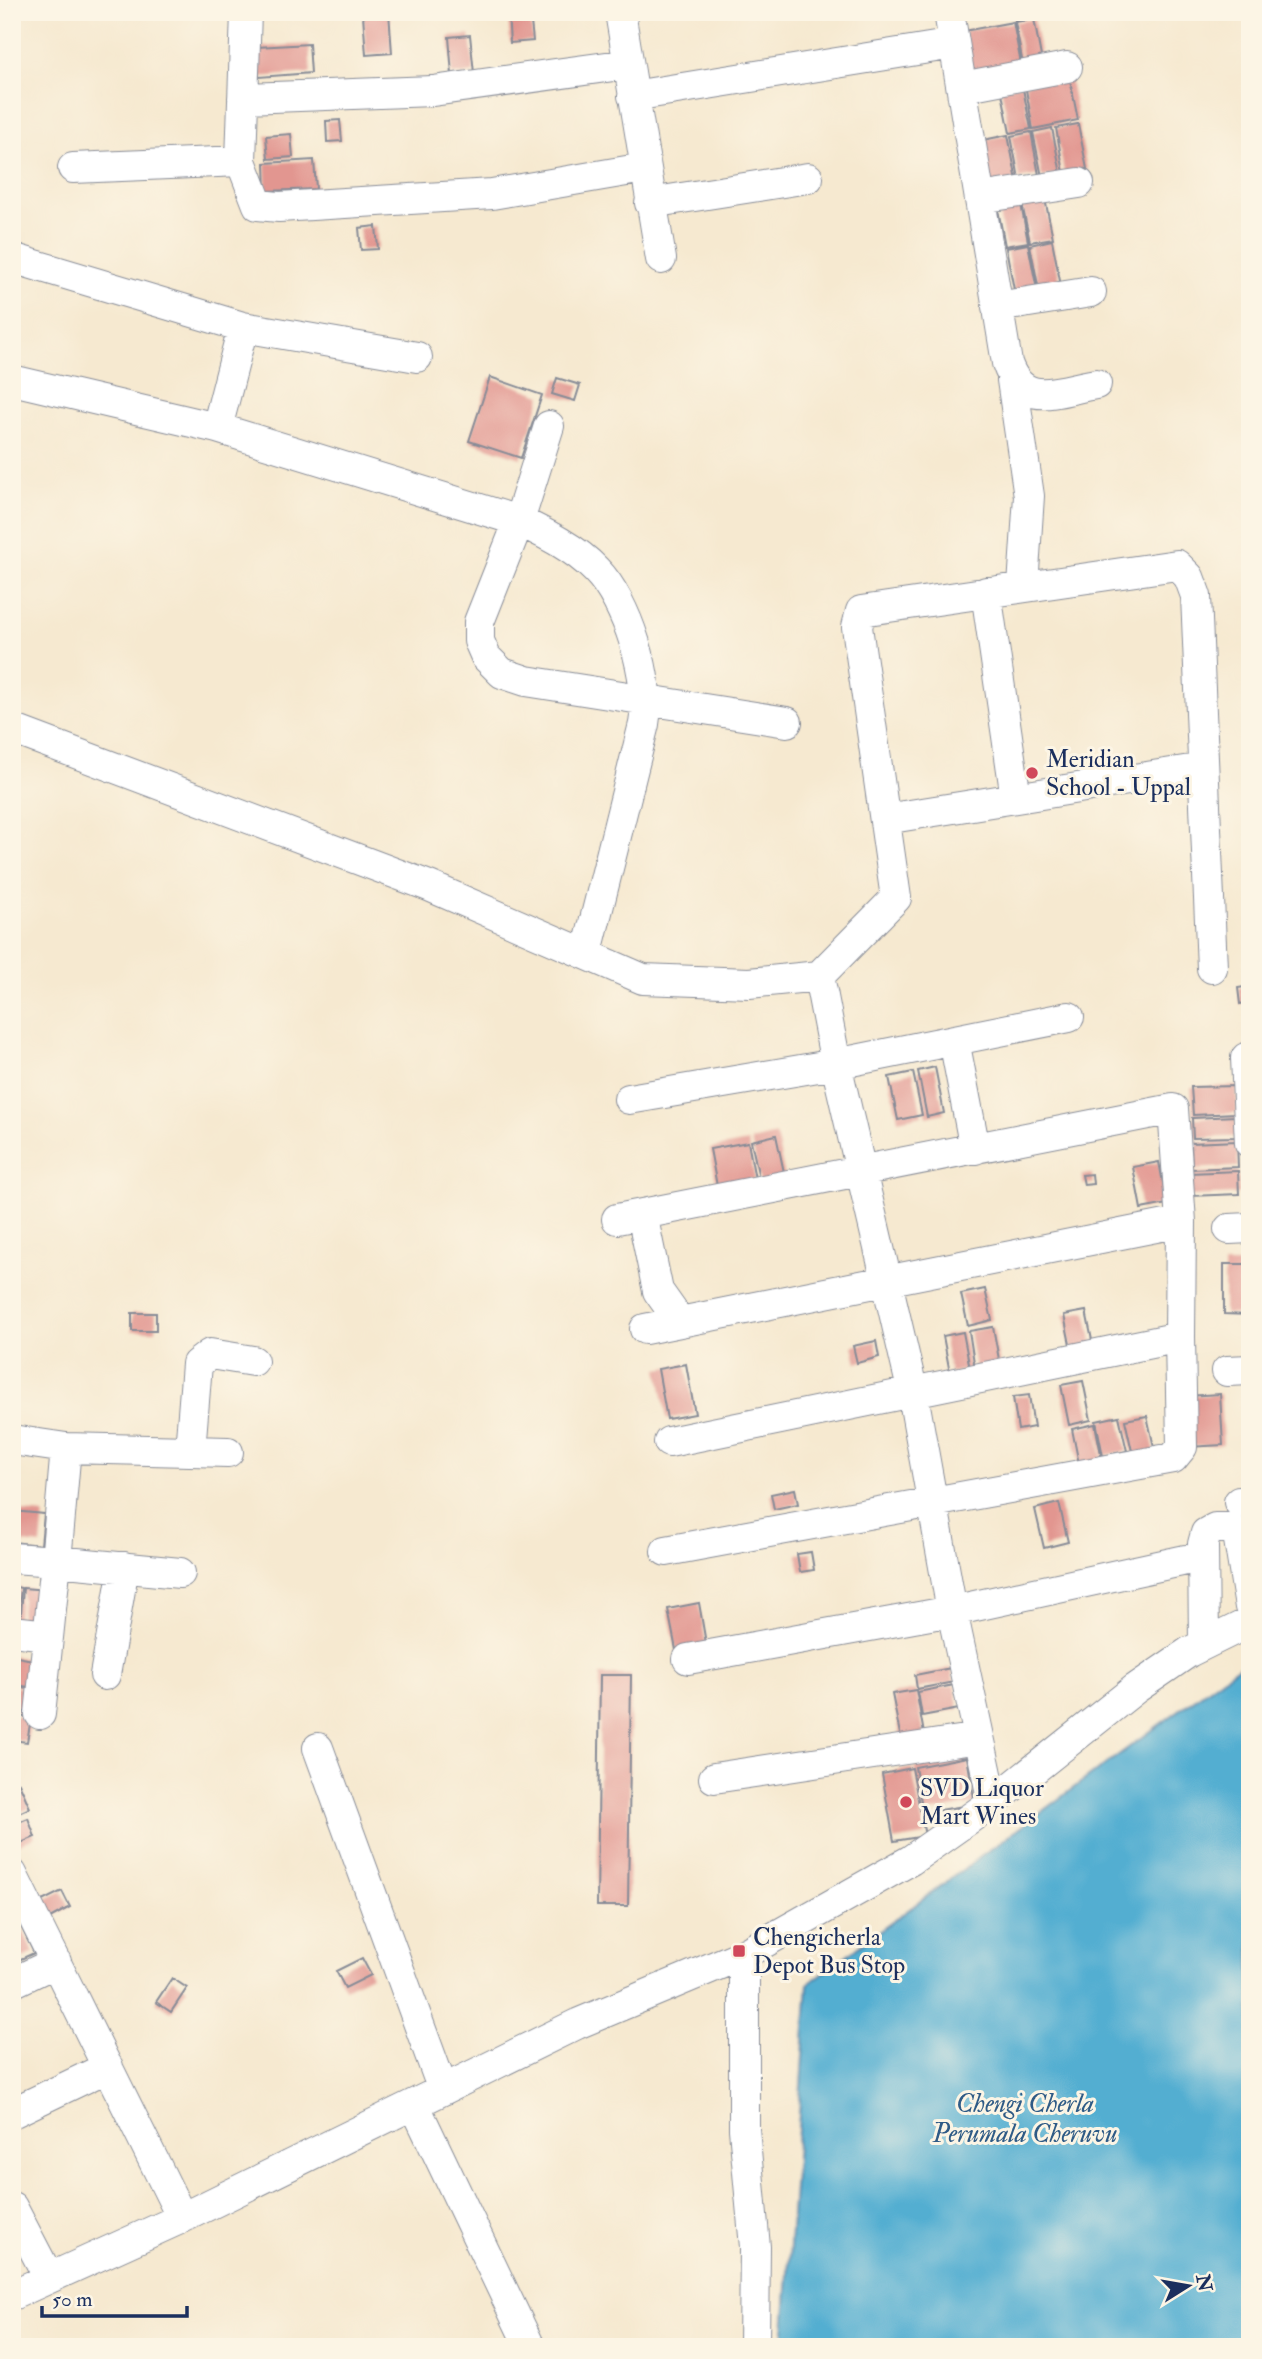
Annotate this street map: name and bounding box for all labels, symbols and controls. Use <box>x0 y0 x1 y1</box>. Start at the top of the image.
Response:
place label: Meridian School - Uppal <box>1046 744 1191 803</box>
marker: Meridian School - Uppal <box>1024 765 1040 781</box>
place label: SVD Liquor Mart Wines <box>920 1773 1044 1832</box>
marker: SVD Liquor Mart Wines <box>898 1794 914 1810</box>
place label: Chengicherla Depot Bus Stop <box>753 1922 905 1981</box>
marker: Chengicherla Depot Bus Stop <box>731 1943 747 1959</box>
water label: Chengi Cherla Perumala Cheruvu <box>932 2088 1117 2150</box>
north arrow <box>1154 2250 1224 2320</box>
text: N <box>1190 2271 1217 2295</box>
scale bar <box>42 2275 187 2319</box>
text: 50 m <box>52 2286 93 2313</box>

